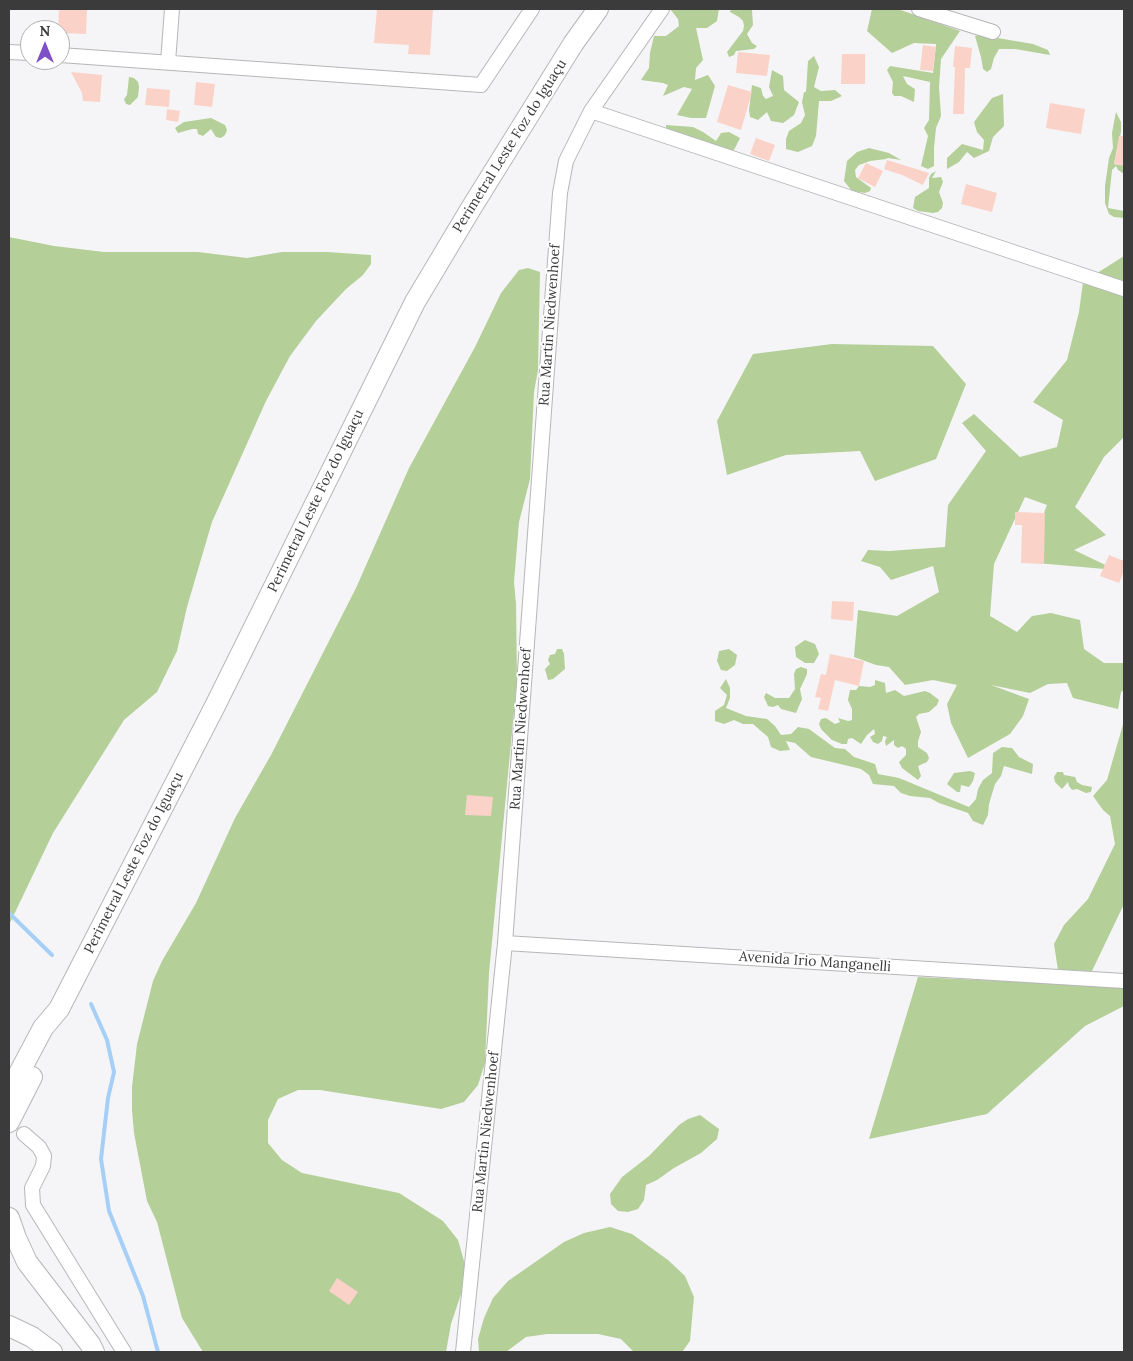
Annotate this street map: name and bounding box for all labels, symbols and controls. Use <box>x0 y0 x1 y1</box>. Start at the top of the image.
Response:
north arrow <box>20 20 70 70</box>
text: N <box>40 22 50 40</box>
street label: Perimetral Leste Foz do Iguaçu <box>450 56 570 236</box>
street label: Rua Martin Niedwenhoef <box>536 243 564 407</box>
street label: Perimetral Leste Foz do Iguaçu <box>264 407 368 595</box>
street label: Rua Martin Niedwenhoef <box>507 647 535 811</box>
street label: Perimetral Leste Foz do Iguaçu <box>81 770 187 956</box>
street label: Avenida Irio Manganelli <box>738 948 892 976</box>
street label: Rua Martin Niedwenhoef <box>469 1050 503 1214</box>

